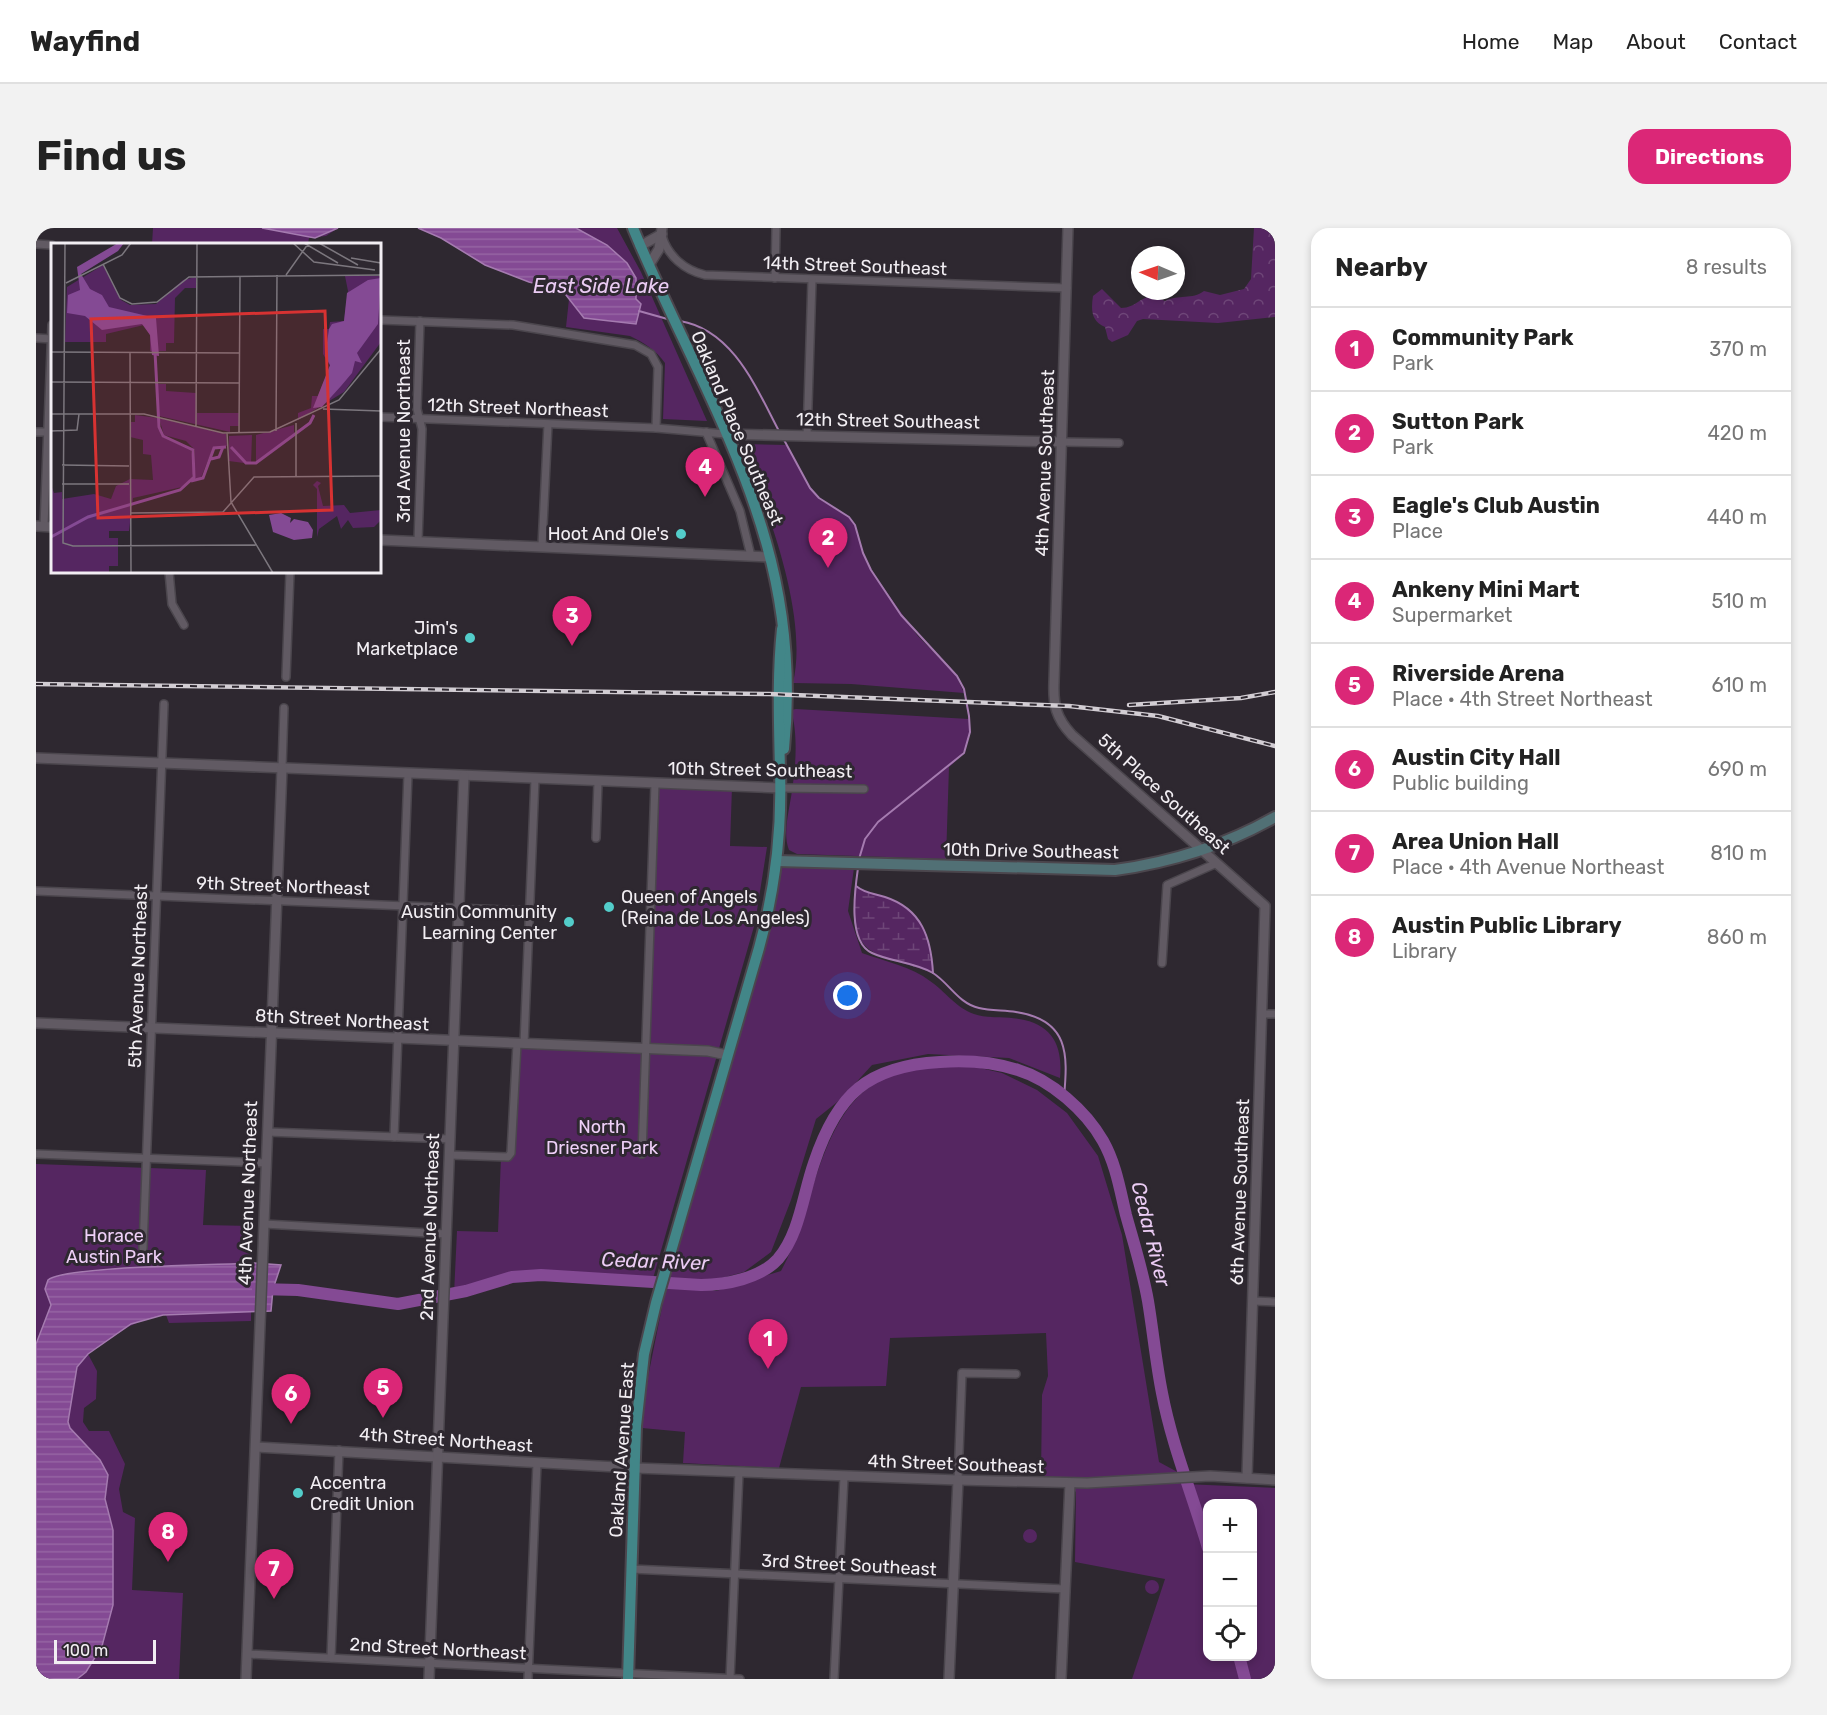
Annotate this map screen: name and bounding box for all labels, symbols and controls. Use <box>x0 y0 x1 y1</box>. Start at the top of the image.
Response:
text: Wayfind <box>30 25 140 58</box>
text: Home <box>1462 29 1519 54</box>
text: Map <box>1552 29 1593 54</box>
text: About <box>1626 29 1686 54</box>
text: Contact <box>1719 29 1797 54</box>
button: Directions <box>1628 129 1791 184</box>
text: Find us <box>36 131 187 181</box>
inset map <box>51 243 381 573</box>
north arrow <box>1131 246 1185 300</box>
street label: 14th Street Southeast <box>763 252 947 280</box>
text: Nearby <box>1335 252 1428 283</box>
text: 8 results <box>1686 255 1767 279</box>
water label: East Side Lake <box>533 274 669 298</box>
text: Community Park <box>1392 324 1574 351</box>
street label: Oakland Place Southeast <box>686 328 788 528</box>
text: 1 <box>1350 337 1359 361</box>
text: 370 m <box>1709 337 1767 361</box>
street label: 3rd Avenue Northeast <box>393 339 415 523</box>
text: Park <box>1392 351 1434 375</box>
street label: 4th Avenue Southeast <box>1031 369 1059 557</box>
street label: 12th Street Northeast <box>427 394 609 422</box>
street label: 12th Street Southeast <box>796 408 980 434</box>
text: Sutton Park <box>1392 408 1524 435</box>
text: 2 <box>1348 421 1361 445</box>
text: 420 m <box>1707 421 1767 445</box>
text: Park <box>1392 435 1434 459</box>
pin: 4 <box>686 448 724 497</box>
text: Eagle's Club Austin <box>1392 492 1600 519</box>
text: 3 <box>1348 505 1361 529</box>
text: 440 m <box>1707 505 1767 529</box>
pin: 2 <box>808 518 848 568</box>
text: Place <box>1392 519 1443 543</box>
place label: Hoot And Ole's <box>548 523 669 545</box>
marker: Hoot And Ole's <box>674 527 688 541</box>
text: Ankeny Mini Mart <box>1392 576 1579 603</box>
text: 4 <box>1348 589 1361 613</box>
text: 510 m <box>1711 589 1767 613</box>
pin: 3 <box>552 596 592 646</box>
text: Supermarket <box>1392 603 1512 627</box>
place label: Jim's Marketplace <box>356 617 458 660</box>
marker: Jim's Marketplace <box>463 631 477 645</box>
text: Riverside Arena <box>1392 660 1565 687</box>
text: 5 <box>1348 673 1361 697</box>
text: 610 m <box>1711 673 1767 697</box>
text: Place · 4th Street Northeast <box>1392 687 1653 711</box>
street label: 5th Place Southeast <box>1093 729 1235 859</box>
text: Austin City Hall <box>1392 744 1560 771</box>
street label: 10th Street Southeast <box>668 757 852 783</box>
text: 6 <box>1348 757 1361 781</box>
text: 690 m <box>1708 757 1767 781</box>
text: Public building <box>1392 771 1529 795</box>
text: Area Union Hall <box>1392 828 1559 855</box>
street label: 10th Drive Southeast <box>943 838 1119 864</box>
text: 7 <box>1349 841 1360 865</box>
text: 810 m <box>1710 841 1767 865</box>
text: Place · 4th Avenue Northeast <box>1392 855 1664 879</box>
street label: 9th Street Northeast <box>196 872 370 900</box>
street label: 5th Avenue Northeast <box>124 884 152 1068</box>
place label: Queen of Angels (Reina de Los Angeles) <box>621 886 810 929</box>
marker: Queen of Angels (Reina de Los Angeles) <box>602 900 616 914</box>
place label: Austin Community Learning Center <box>401 901 557 944</box>
text: Austin Public Library <box>1392 912 1622 939</box>
marker: Austin Community Learning Center <box>562 915 576 929</box>
text: 8 <box>1348 925 1361 949</box>
text: 860 m <box>1707 925 1767 949</box>
text: Library <box>1392 939 1457 963</box>
your location <box>833 981 862 1010</box>
street label: 8th Street Northeast <box>254 1004 430 1036</box>
street label: 6th Avenue Southeast <box>1226 1098 1254 1286</box>
street label: 4th Avenue Northeast <box>234 1100 262 1286</box>
park label: North Driesner Park <box>546 1116 659 1159</box>
street label: 2nd Avenue Northeast <box>416 1133 444 1321</box>
water label: Cedar River <box>1126 1179 1176 1290</box>
park label: Horace Austin Park <box>66 1225 163 1268</box>
water label: Cedar River <box>601 1247 711 1275</box>
pin: 1 <box>748 1320 788 1369</box>
street label: Oakland Avenue East <box>605 1362 639 1538</box>
pin: 5 <box>364 1368 402 1418</box>
pin: 6 <box>272 1374 310 1424</box>
street label: 4th Street Northeast <box>358 1423 534 1457</box>
street label: 4th Street Southeast <box>867 1450 1045 1478</box>
place label: Accentra Credit Union <box>310 1472 414 1515</box>
marker: Accentra Credit Union <box>291 1486 305 1500</box>
map controls <box>1203 1499 1257 1661</box>
button: + <box>1203 1499 1257 1553</box>
pin: 8 <box>148 1512 188 1562</box>
street label: 3rd Street Southeast <box>761 1549 937 1581</box>
pin: 7 <box>254 1550 294 1599</box>
button: − <box>1203 1553 1257 1607</box>
button: locate <box>1203 1607 1257 1661</box>
street label: 2nd Street Northeast <box>349 1633 527 1665</box>
scale bar <box>54 1637 156 1664</box>
text: 100 m <box>63 1641 108 1660</box>

